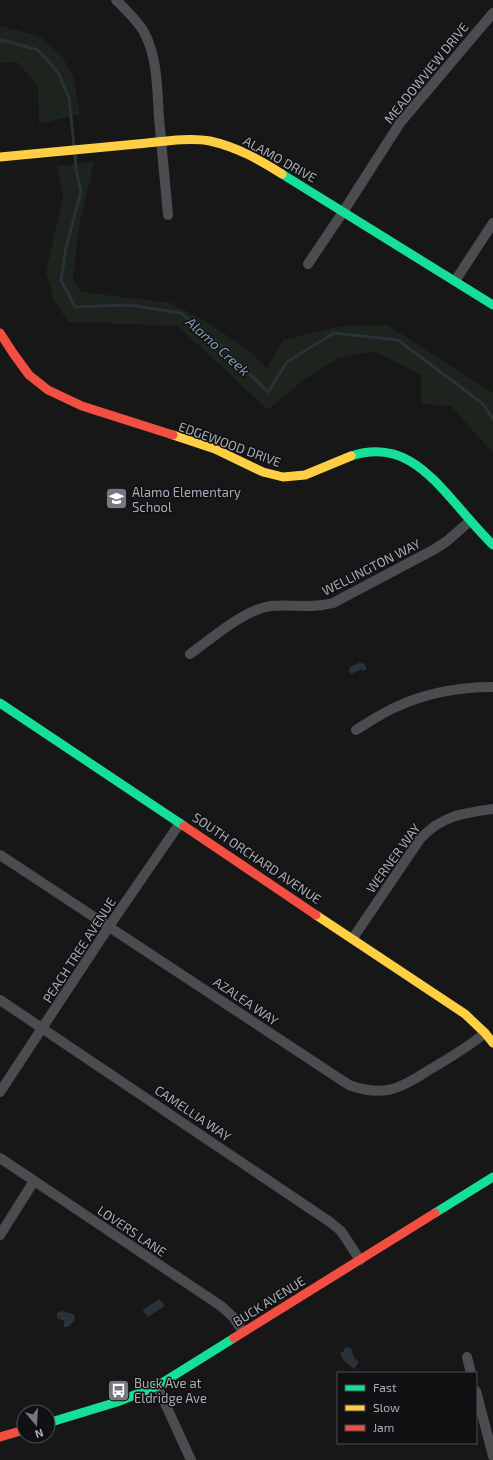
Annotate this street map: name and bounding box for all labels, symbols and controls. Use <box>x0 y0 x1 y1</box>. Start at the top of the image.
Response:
street label: MEADOWVIEW DRIVE <box>380 19 472 127</box>
street label: ALAMO DRIVE <box>241 132 319 186</box>
water label: Alamo Creek <box>182 312 253 379</box>
street label: EDGEWOOD DRIVE <box>177 418 283 470</box>
place label: Alamo Elementary School <box>132 484 241 515</box>
school or university icon: Alamo Elementary School <box>104 486 130 512</box>
street label: WELLINGTON WAY <box>319 535 423 599</box>
street label: SOUTH ORCHARD AVENUE <box>190 809 324 907</box>
street label: WERNER WAY <box>363 820 424 896</box>
street label: PEACH TREE AVENUE <box>39 894 119 1006</box>
street label: AZALEA WAY <box>211 973 282 1029</box>
street label: CAMELLIA WAY <box>152 1082 235 1145</box>
street label: LOVERS LANE <box>94 1202 170 1260</box>
street label: BUCK AVENUE <box>230 1272 308 1330</box>
legend <box>337 1372 477 1444</box>
place label: Buck Ave at Eldridge Ave <box>134 1375 207 1406</box>
bus stop icon: Buck Ave at Eldridge Ave <box>105 1377 131 1403</box>
text: Fast <box>373 1380 397 1394</box>
text: Slow <box>373 1400 400 1414</box>
north arrow <box>16 1404 56 1444</box>
text: Jam <box>373 1420 394 1434</box>
text: N <box>33 1427 45 1441</box>

